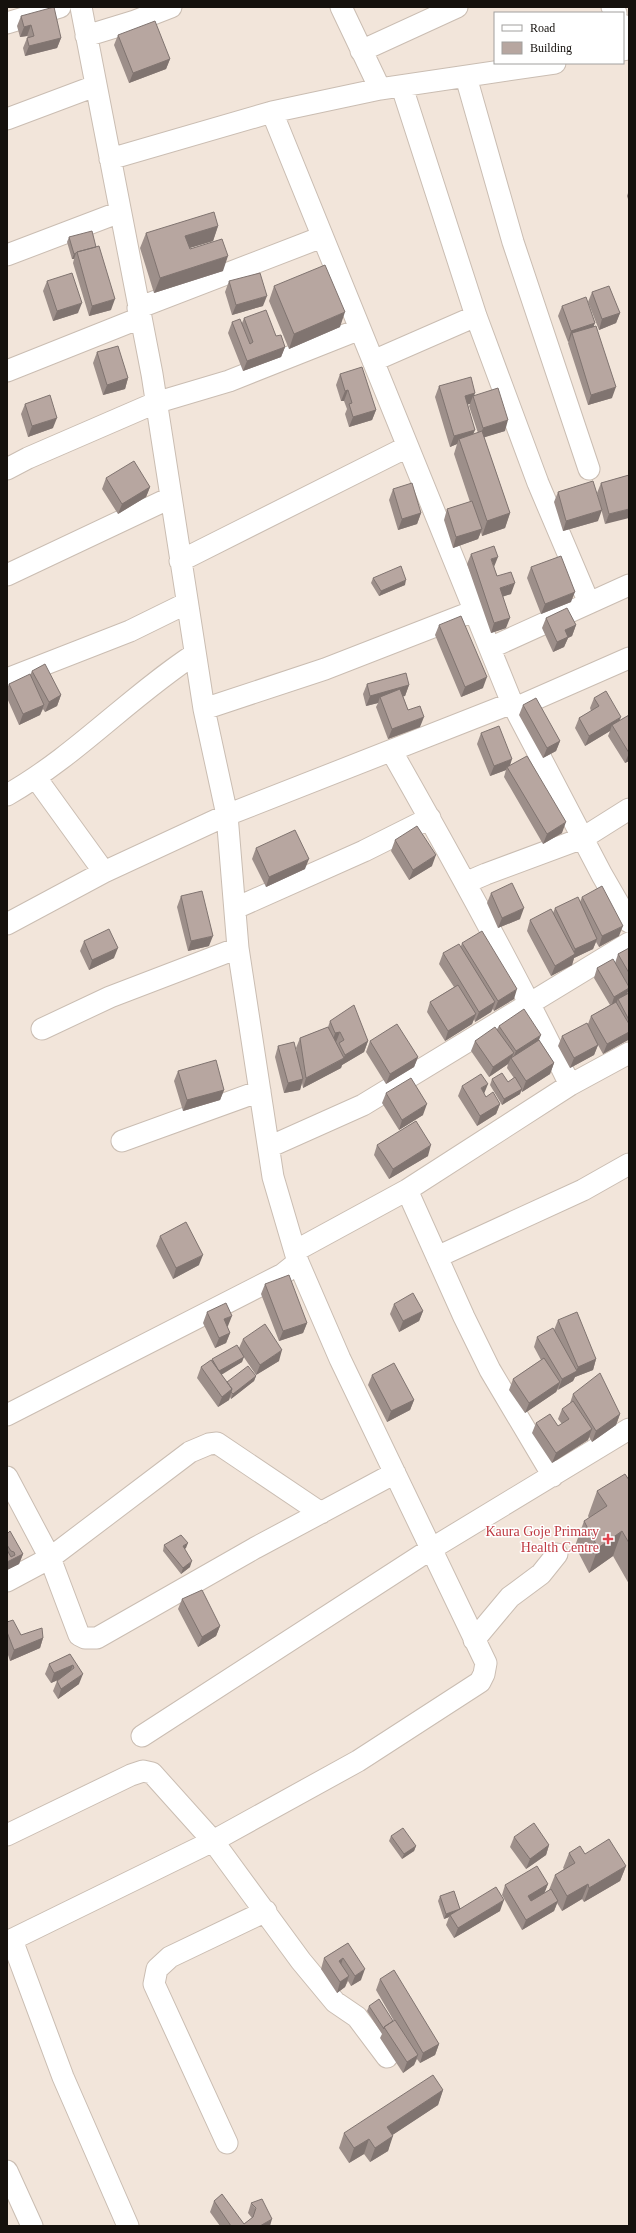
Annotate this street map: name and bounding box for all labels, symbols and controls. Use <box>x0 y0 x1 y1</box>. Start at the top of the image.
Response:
legend <box>494 12 624 64</box>
text: Road <box>530 21 555 35</box>
text: Building <box>530 41 572 55</box>
place label: Kaura Goje Primary Health Centre <box>485 1524 599 1555</box>
marker: Kaura Goje Primary Health Centre <box>602 1533 614 1545</box>

